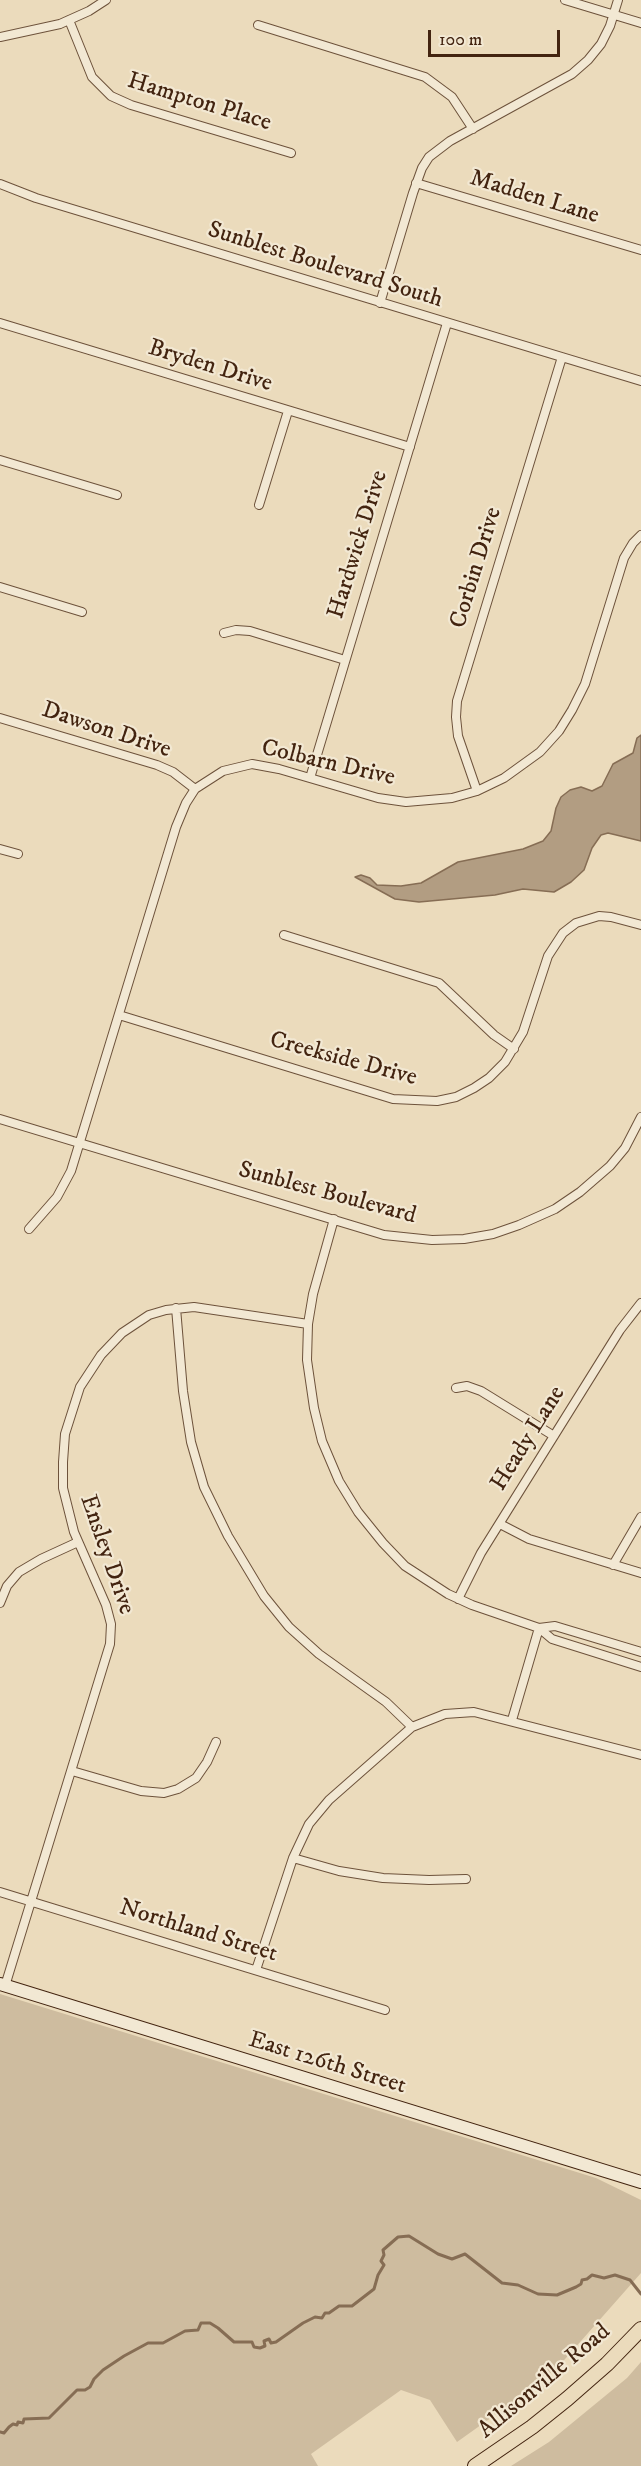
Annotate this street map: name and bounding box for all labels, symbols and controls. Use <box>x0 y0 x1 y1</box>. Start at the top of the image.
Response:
scale bar <box>431 18 563 56</box>
text: 100 m <box>439 29 482 51</box>
street label: Hampton Place <box>124 67 274 139</box>
street label: Madden Lane <box>466 165 602 231</box>
street label: Sunblest Boulevard South <box>204 217 446 315</box>
street label: Bryden Drive <box>144 334 276 400</box>
street label: Hardwick Drive <box>323 467 395 623</box>
street label: Corbin Drive <box>445 504 509 632</box>
street label: Dawson Drive <box>38 697 174 765</box>
street label: Colbarn Drive <box>258 735 398 793</box>
street label: Creekside Drive <box>266 1027 420 1093</box>
street label: Sunblest Boulevard <box>235 1156 419 1232</box>
street label: Heady Lane <box>485 1381 573 1497</box>
street label: Ensley Drive <box>72 1491 140 1619</box>
street label: Northland Street <box>115 1894 281 1970</box>
street label: East 126th Street <box>245 2026 409 2102</box>
street label: Allisonville Road <box>473 2318 617 2446</box>

